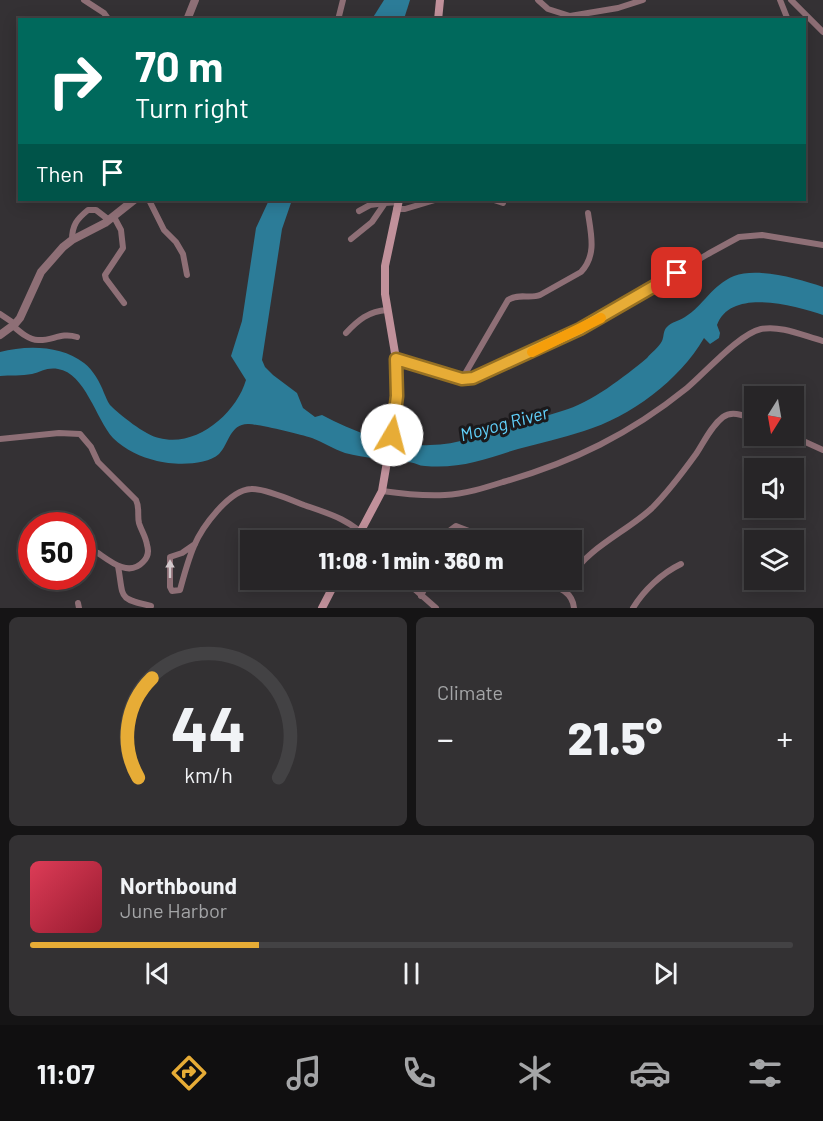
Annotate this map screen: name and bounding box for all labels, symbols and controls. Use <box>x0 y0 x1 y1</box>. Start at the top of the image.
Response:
text: 70 m <box>135 40 223 90</box>
icon: right <box>36 42 114 120</box>
text: Turn right <box>135 91 249 123</box>
icon: arrive <box>96 156 129 189</box>
text: Then <box>36 160 84 186</box>
pin <box>651 247 702 298</box>
icon: arrive <box>660 256 693 289</box>
north arrow <box>744 386 804 446</box>
map controls <box>744 386 804 590</box>
water label: Moyog River <box>457 400 551 445</box>
position arrow <box>360 403 424 467</box>
button: sound <box>744 458 804 518</box>
speed limit sign: 50 <box>18 512 96 590</box>
button: layers <box>744 530 804 590</box>
text: 11:08 · 1 min · 360 m <box>319 547 503 573</box>
one-way arrow <box>165 559 175 578</box>
text: Climate <box>437 680 503 704</box>
text: 44 <box>170 690 246 764</box>
text: 21.5° <box>568 710 662 764</box>
text: − <box>437 718 454 758</box>
text: + <box>777 718 793 758</box>
text: km/h <box>184 763 232 788</box>
text: Northbound <box>120 872 237 898</box>
text: June Harbor <box>120 898 227 922</box>
icon: previous <box>141 957 174 990</box>
icon: pause <box>395 957 428 990</box>
icon: next <box>649 957 682 990</box>
icon: directions <box>168 1052 210 1094</box>
icon: music <box>283 1052 325 1094</box>
icon: phone <box>398 1052 440 1094</box>
icon: climate <box>514 1052 556 1094</box>
icon: car <box>629 1052 671 1094</box>
icon: filters <box>744 1052 786 1094</box>
text: 11:07 <box>37 1057 95 1089</box>

